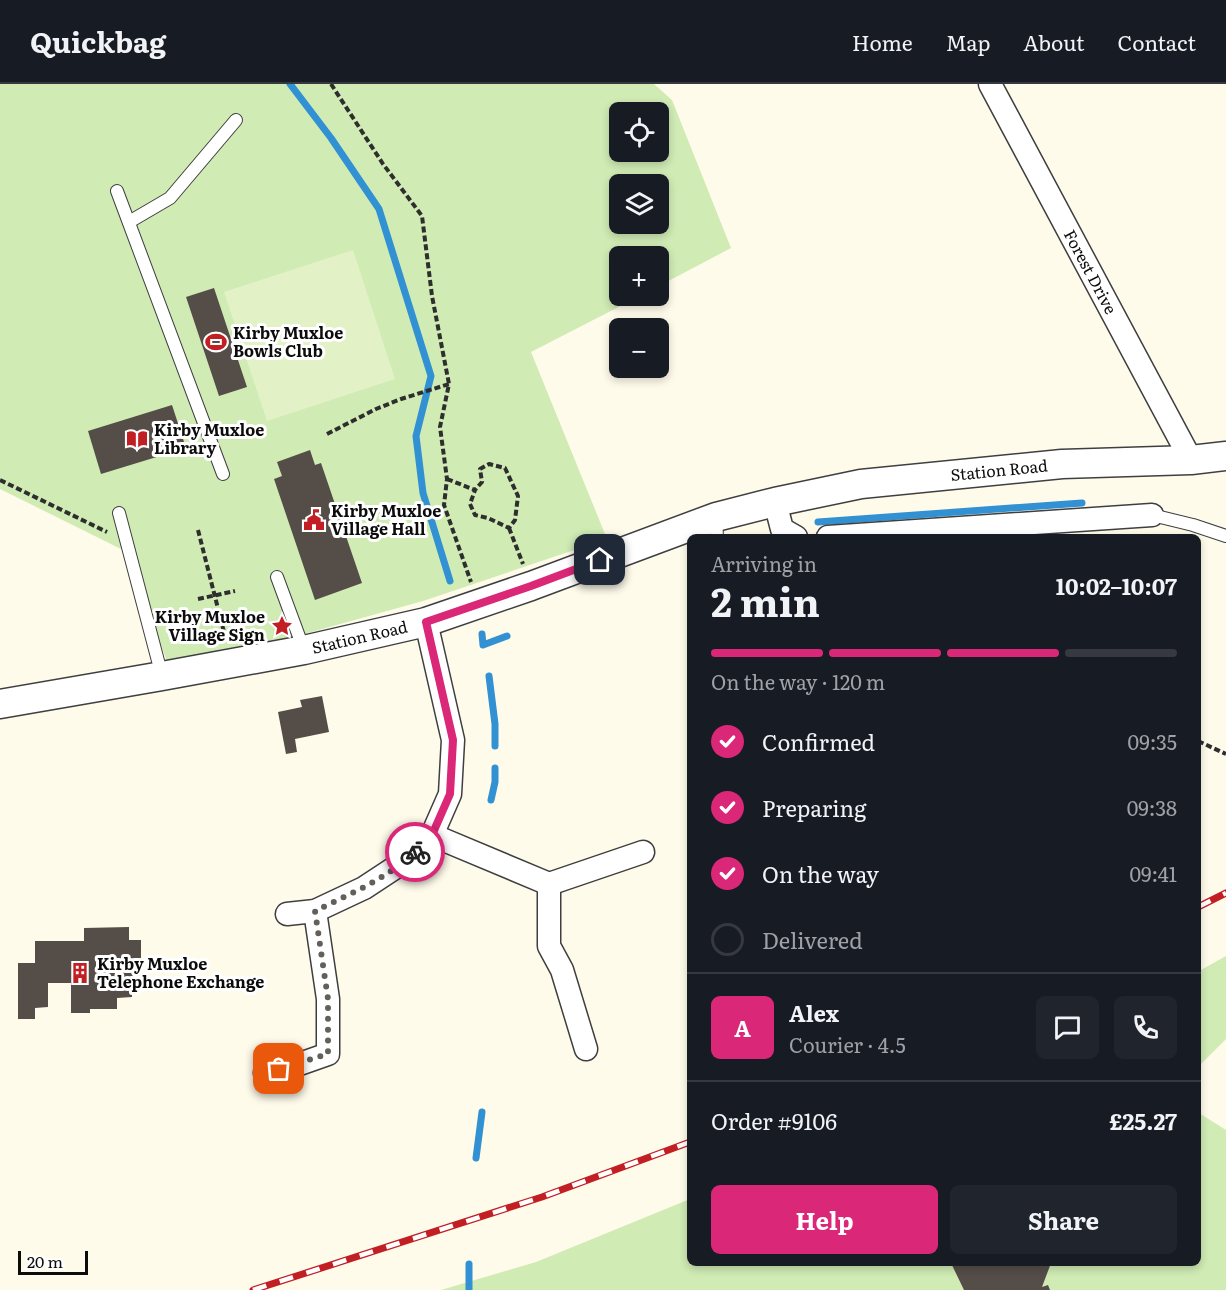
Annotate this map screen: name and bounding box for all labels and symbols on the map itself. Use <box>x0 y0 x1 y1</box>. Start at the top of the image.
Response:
street label: Forest Drive <box>1059 225 1124 318</box>
place label: Kirby Muxloe Bowls Club <box>233 320 343 362</box>
sports icon: Kirby Muxloe Bowls Club <box>204 330 228 354</box>
place label: Kirby Muxloe Library <box>154 417 264 459</box>
library icon: Kirby Muxloe Library <box>125 427 149 451</box>
street label: Station Road <box>949 452 1049 486</box>
place label: Kirby Muxloe Village Hall <box>331 498 441 540</box>
public building icon: Kirby Muxloe Village Hall <box>302 508 326 532</box>
pin <box>574 534 625 585</box>
place label: Kirby Muxloe Village Sign <box>155 604 265 646</box>
place icon: Kirby Muxloe Village Sign <box>270 614 294 638</box>
street label: Station Road <box>309 614 410 659</box>
courier <box>385 822 445 882</box>
place label: Kirby Muxloe Telephone Exchange <box>97 951 264 993</box>
building icon: Kirby Muxloe Telephone Exchange <box>68 961 92 985</box>
pin <box>253 1043 304 1094</box>
scale bar <box>18 1248 88 1276</box>

